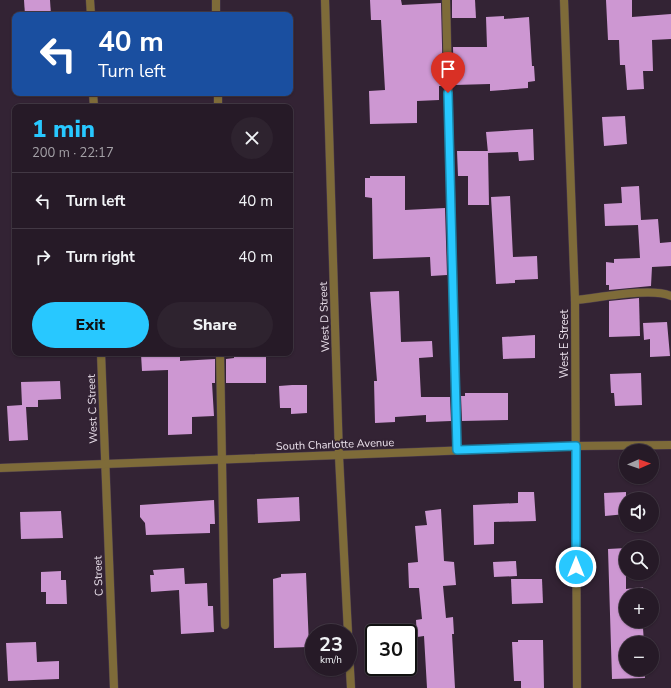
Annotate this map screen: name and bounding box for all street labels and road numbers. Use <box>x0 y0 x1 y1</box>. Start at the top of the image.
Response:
street label: West D Street <box>316 281 333 352</box>
street label: West E Street <box>557 310 572 378</box>
street label: West C Street <box>84 374 101 444</box>
street label: South Charlotte Avenue <box>276 435 395 454</box>
street label: C Street <box>90 555 107 596</box>

